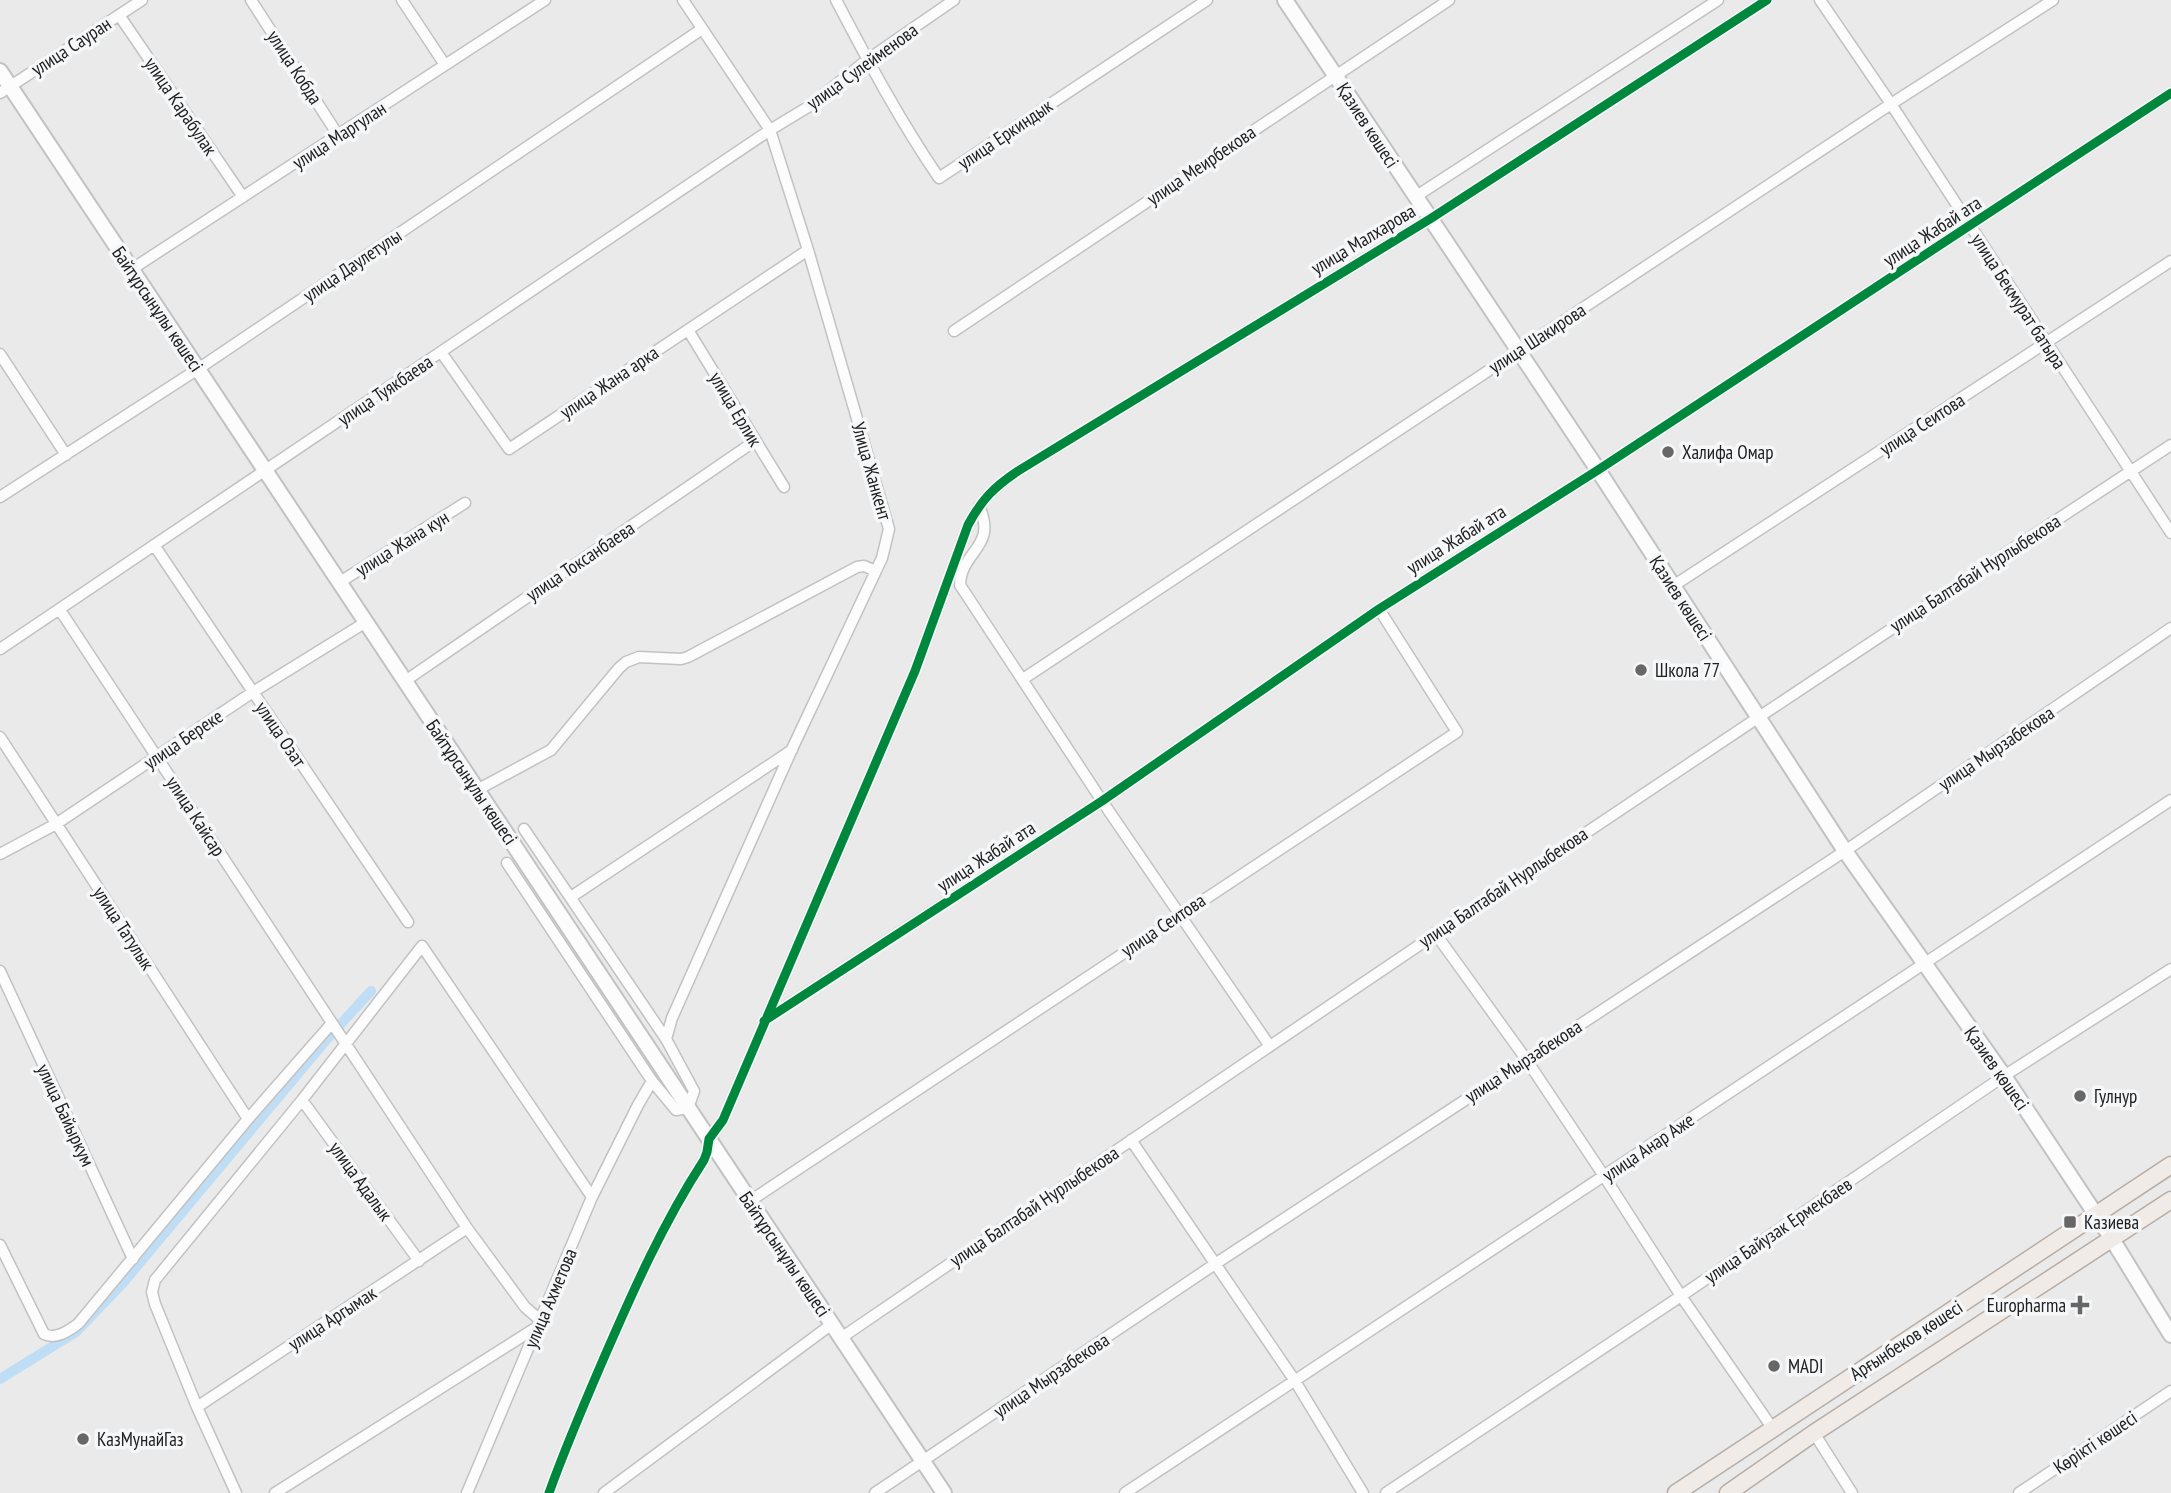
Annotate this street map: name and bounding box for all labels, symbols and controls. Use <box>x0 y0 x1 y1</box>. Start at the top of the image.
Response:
street label: улица Сауран <box>26 11 116 81</box>
street label: улица Сулейменова <box>802 18 922 114</box>
street label: улица Кобда <box>262 25 328 109</box>
street label: улица Карабулак <box>139 52 223 160</box>
street label: Қазиев көшесі <box>1332 78 1404 172</box>
street label: улица Еркиндык <box>953 93 1058 175</box>
street label: улица Маргулан <box>288 96 390 174</box>
street label: улица Меирбекова <box>1142 120 1260 210</box>
street label: улица Жабай ата <box>1878 190 1986 272</box>
street label: улица Малхарова <box>1306 198 1420 280</box>
street label: улица Даулетулы <box>298 223 406 307</box>
street label: улица Бекмурат батыра <box>1966 229 2072 373</box>
street label: Байтұрсынұлы көшесі <box>107 242 209 376</box>
street label: улица Шакирова <box>1484 298 1590 378</box>
street label: улица Жана арка <box>555 340 663 424</box>
street label: улица Туякбаева <box>333 349 437 431</box>
street label: улица Ерлик <box>704 367 768 451</box>
street label: улица Сеитова <box>1875 388 1969 460</box>
street label: Улица Жанкент <box>847 419 898 524</box>
place label: Халифа Омар <box>1682 440 1773 464</box>
marker: Халифа Омар <box>1660 444 1676 460</box>
street label: улица Жабай ата <box>1402 499 1510 579</box>
street label: улица Жана кун <box>351 505 453 581</box>
street label: улица Балтабай Нурлыбекова <box>1885 509 2065 637</box>
street label: улица Токсанбаева <box>521 516 639 606</box>
street label: Қазиев көшесі <box>1645 551 1717 645</box>
place label: Школа 77 <box>1655 658 1720 682</box>
marker: Школа 77 <box>1633 662 1649 678</box>
street label: улица Озат <box>250 697 312 772</box>
street label: улица Мырзабекова <box>1934 700 2058 796</box>
street label: улица Береке <box>139 704 227 774</box>
street label: Байтұрсынұлы көшесі <box>421 715 523 849</box>
street label: улица Кайсар <box>161 771 231 861</box>
street label: улица Жабай ата <box>932 815 1040 897</box>
street label: улица Балтабай Нурлыбекова <box>1414 821 1592 953</box>
street label: улица Татулык <box>88 882 160 975</box>
street label: улица Сеитова <box>1116 888 1210 962</box>
street label: улица Мырзабекова <box>1460 1014 1586 1108</box>
street label: Қазиев көшесі <box>1959 1021 2035 1115</box>
street label: улица Байыркум <box>32 1060 100 1170</box>
place label: Гулнур <box>2094 1084 2137 1108</box>
marker: Гулнур <box>2072 1088 2088 1104</box>
street label: улица Анар Аже <box>1597 1107 1699 1187</box>
street label: улица Адалык <box>324 1136 398 1226</box>
street label: улица Балтабай Нурлыбекова <box>945 1140 1123 1272</box>
street label: улица Байузак Ермекбаев <box>1700 1172 1856 1288</box>
street label: Байтұрсынұлы көшесі <box>734 1187 836 1321</box>
place label: Казиева <box>2084 1210 2139 1234</box>
marker: Казиева <box>2062 1214 2078 1230</box>
street label: улица Ахметова <box>518 1245 582 1351</box>
street label: улица Аргымак <box>283 1280 381 1355</box>
place label: Europharma <box>1987 1293 2066 1317</box>
street label: Арғынбеков көшесі <box>1845 1295 1967 1385</box>
marker: Europharma <box>2072 1297 2088 1313</box>
street label: улица Мырзабекова <box>989 1327 1113 1423</box>
place label: MADI <box>1788 1354 1824 1378</box>
marker: MADI <box>1766 1358 1782 1374</box>
street label: Көрікті көшесі <box>2049 1405 2141 1479</box>
place label: КазМунайГаз <box>97 1427 183 1451</box>
marker: КазМунайГаз <box>75 1431 91 1447</box>

